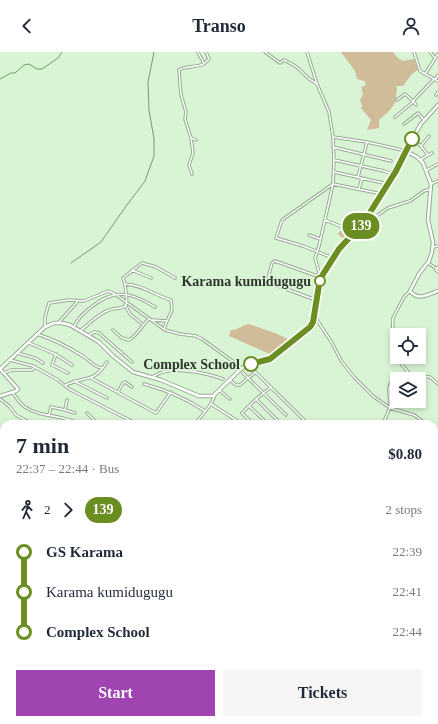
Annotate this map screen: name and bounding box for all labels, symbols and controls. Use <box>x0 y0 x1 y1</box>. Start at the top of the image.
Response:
icon: back <box>16 15 38 37</box>
icon: person <box>400 15 422 37</box>
text: Transo <box>192 16 246 36</box>
unlabelled marker <box>404 131 420 147</box>
line badge: 139 <box>338 213 384 239</box>
text: 139 <box>351 218 372 233</box>
place label: Karama kumidugugu <box>181 274 311 289</box>
marker: Karama kumidugugu <box>314 275 326 287</box>
map controls <box>390 328 426 408</box>
button: locate <box>390 328 426 364</box>
marker: Complex School <box>243 356 259 372</box>
place label: Complex School <box>143 357 240 372</box>
button: layers <box>390 372 426 408</box>
text: 7 min <box>16 433 69 458</box>
text: $0.80 <box>388 446 422 462</box>
text: 22:37 – 22:44 · Bus <box>16 461 119 476</box>
icon: walk <box>16 499 38 521</box>
icon: forward <box>57 499 79 521</box>
text: 2 <box>44 502 51 517</box>
text: 139 <box>93 502 114 517</box>
text: 2 stops <box>386 502 422 517</box>
text: GS Karama <box>46 544 123 560</box>
text: 22:39 <box>392 544 422 559</box>
text: Karama kumidugugu <box>46 584 173 600</box>
text: 22:41 <box>392 584 422 599</box>
text: Complex School <box>46 624 150 640</box>
text: 22:44 <box>392 624 422 639</box>
button: Start <box>16 670 215 716</box>
button: Tickets <box>223 670 422 716</box>

